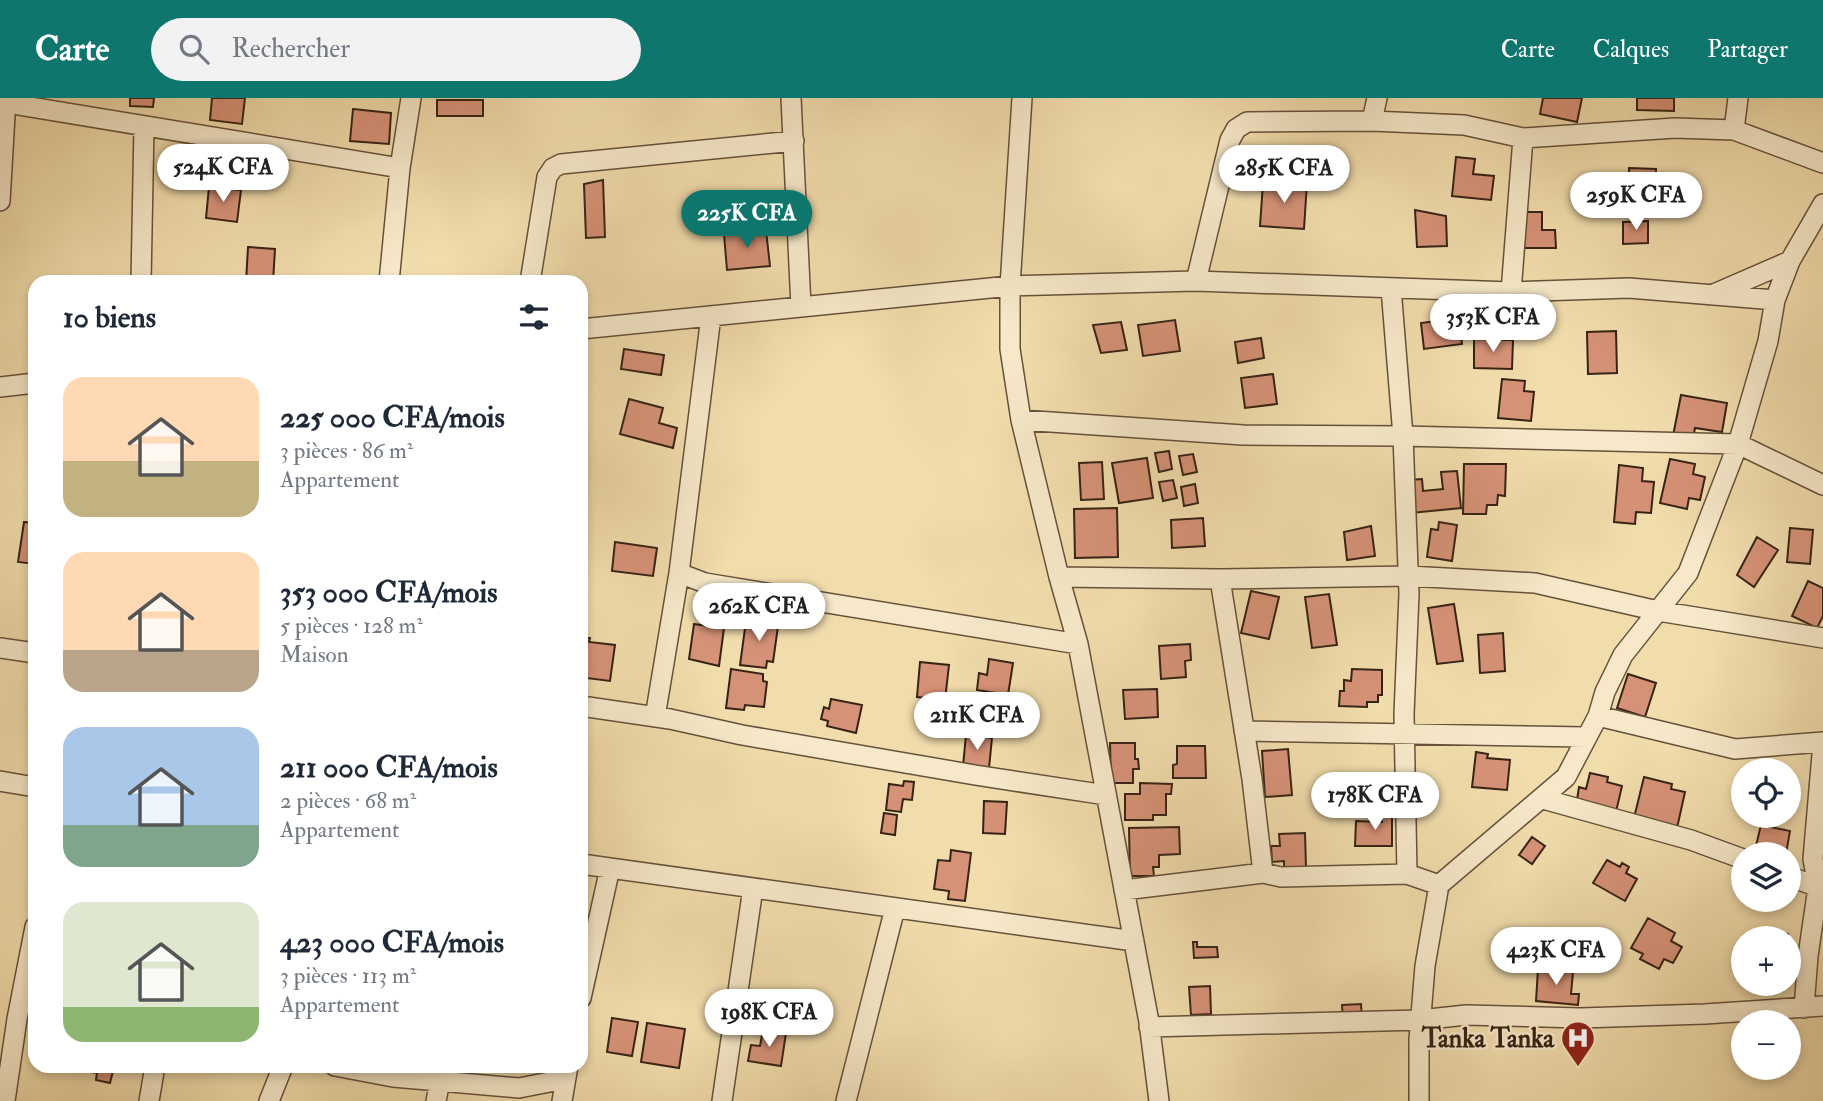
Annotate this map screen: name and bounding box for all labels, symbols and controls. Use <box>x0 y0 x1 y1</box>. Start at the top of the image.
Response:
search box <box>151 18 641 81</box>
text: Carte <box>35 29 109 70</box>
icon: search <box>175 30 213 68</box>
text: Rechercher <box>231 33 350 65</box>
text: Carte <box>1501 34 1555 65</box>
text: Calques <box>1593 34 1669 65</box>
text: Partager <box>1707 34 1788 65</box>
pin: 524K CFA <box>151 144 295 204</box>
pin: 285K CFA <box>1212 146 1356 205</box>
text: 524K CFA <box>173 152 273 181</box>
text: 285K CFA <box>1235 153 1333 182</box>
pin: 259K CFA <box>1564 172 1708 232</box>
text: 259K CFA <box>1586 180 1686 209</box>
pin: 225K CFA <box>675 190 819 250</box>
text: 225K CFA <box>697 198 797 227</box>
pin: 353K CFA <box>1421 294 1565 354</box>
icon: filters <box>515 298 553 336</box>
text: 10 biens <box>63 299 156 336</box>
text: 353K CFA <box>1446 302 1540 331</box>
text: 225 000 CFA/mois <box>280 399 505 436</box>
icon: home <box>119 405 203 489</box>
text: 3 pièces · 86 m² <box>280 436 413 465</box>
text: Appartement <box>280 465 400 494</box>
text: 353 000 CFA/mois <box>280 574 497 611</box>
icon: home <box>119 580 203 664</box>
pin: 262K CFA <box>687 584 831 643</box>
text: 262K CFA <box>709 591 809 620</box>
text: 5 pièces · 128 m² <box>280 611 423 640</box>
text: Maison <box>280 640 349 669</box>
pin: 211K CFA <box>905 692 1049 752</box>
text: 211K CFA <box>930 700 1024 729</box>
text: 211 000 CFA/mois <box>280 749 498 786</box>
icon: home <box>119 755 203 839</box>
map controls <box>1731 758 1801 1080</box>
button: locate <box>1731 758 1801 828</box>
pin: 178K CFA <box>1303 772 1447 832</box>
text: 178K CFA <box>1327 780 1423 809</box>
text: 2 pièces · 68 m² <box>280 786 416 815</box>
text: Appartement <box>280 815 400 844</box>
button: layers <box>1731 842 1801 912</box>
text: 423 000 CFA/mois <box>280 924 504 961</box>
button: + <box>1731 926 1801 996</box>
pin: 423K CFA <box>1484 928 1628 987</box>
icon: home <box>119 930 203 1014</box>
text: 423K CFA <box>1507 935 1605 964</box>
text: 3 pièces · 113 m² <box>280 961 416 990</box>
text: Appartement <box>280 990 400 1019</box>
pin: 198K CFA <box>697 990 841 1049</box>
text: 198K CFA <box>721 997 817 1026</box>
button: − <box>1731 1010 1801 1080</box>
hospital icon: Tanka Tanka <box>1559 1019 1597 1068</box>
place label: Tanka Tanka <box>1421 1023 1555 1055</box>

